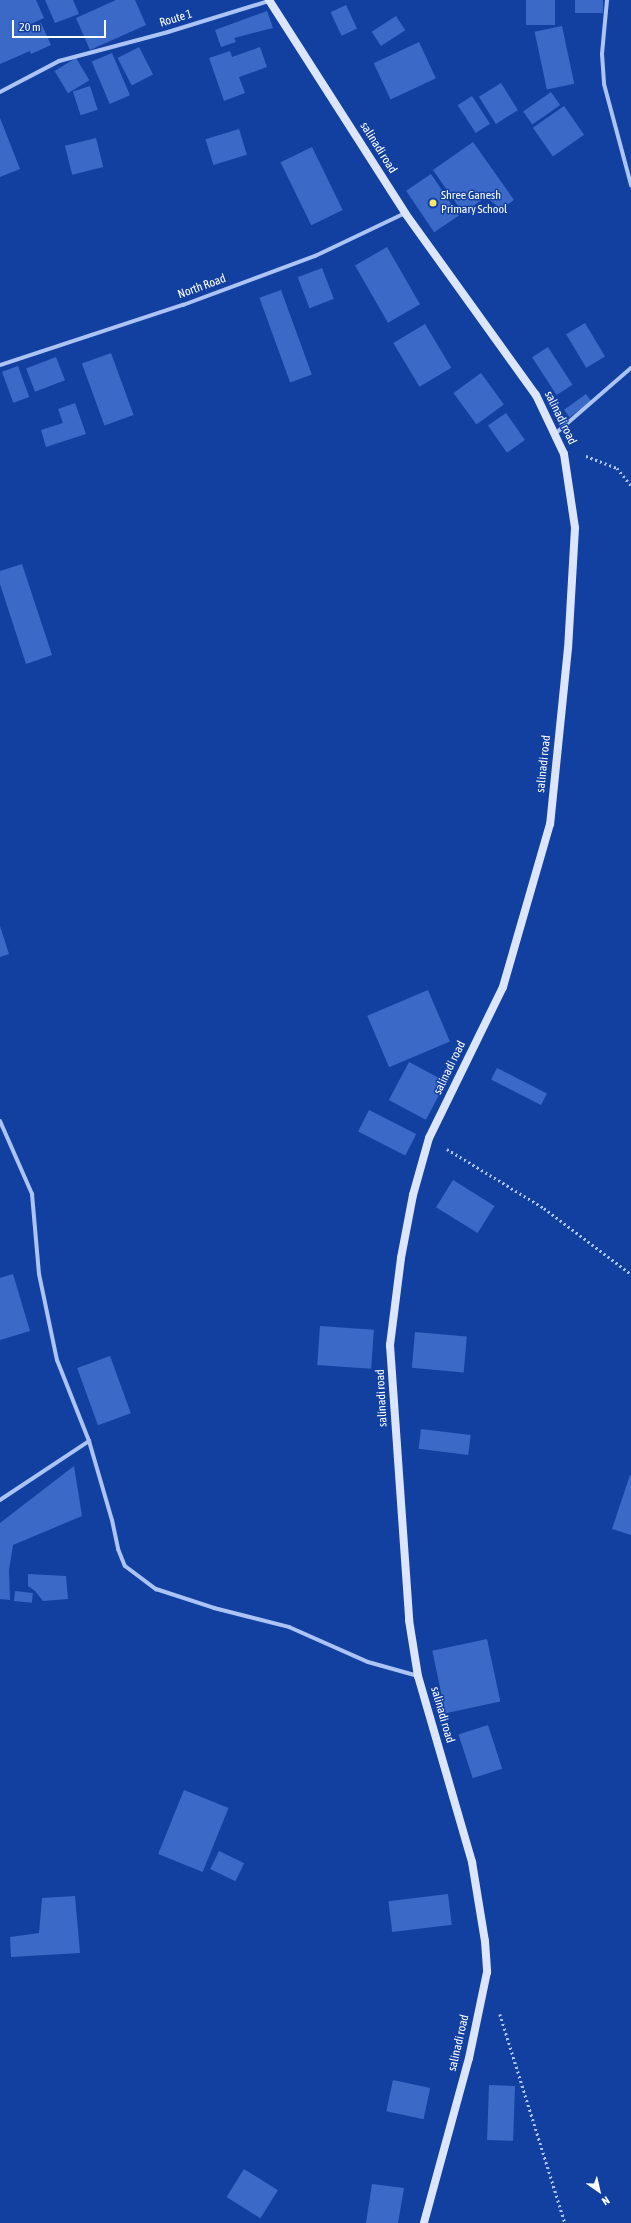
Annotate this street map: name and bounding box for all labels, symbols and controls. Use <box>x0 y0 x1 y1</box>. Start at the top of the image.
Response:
street label: Route 1 <box>158 7 194 31</box>
scale bar <box>14 12 108 38</box>
text: 20 m <box>19 20 41 34</box>
street label: salinadi road <box>357 120 399 176</box>
place label: Shree Ganesh Primary School <box>441 189 507 217</box>
marker: Shree Ganesh Primary School <box>428 198 438 208</box>
street label: North Road <box>176 272 228 302</box>
street label: salinadi road <box>541 389 579 447</box>
street label: salinadi road <box>534 735 554 793</box>
street label: salinadi road <box>431 1039 469 1097</box>
street label: salinadi road <box>373 1369 391 1427</box>
street label: salinadi road <box>427 1685 457 1745</box>
street label: salinadi road <box>445 2013 473 2073</box>
north arrow <box>579 2171 619 2211</box>
text: N <box>600 2194 612 2208</box>

